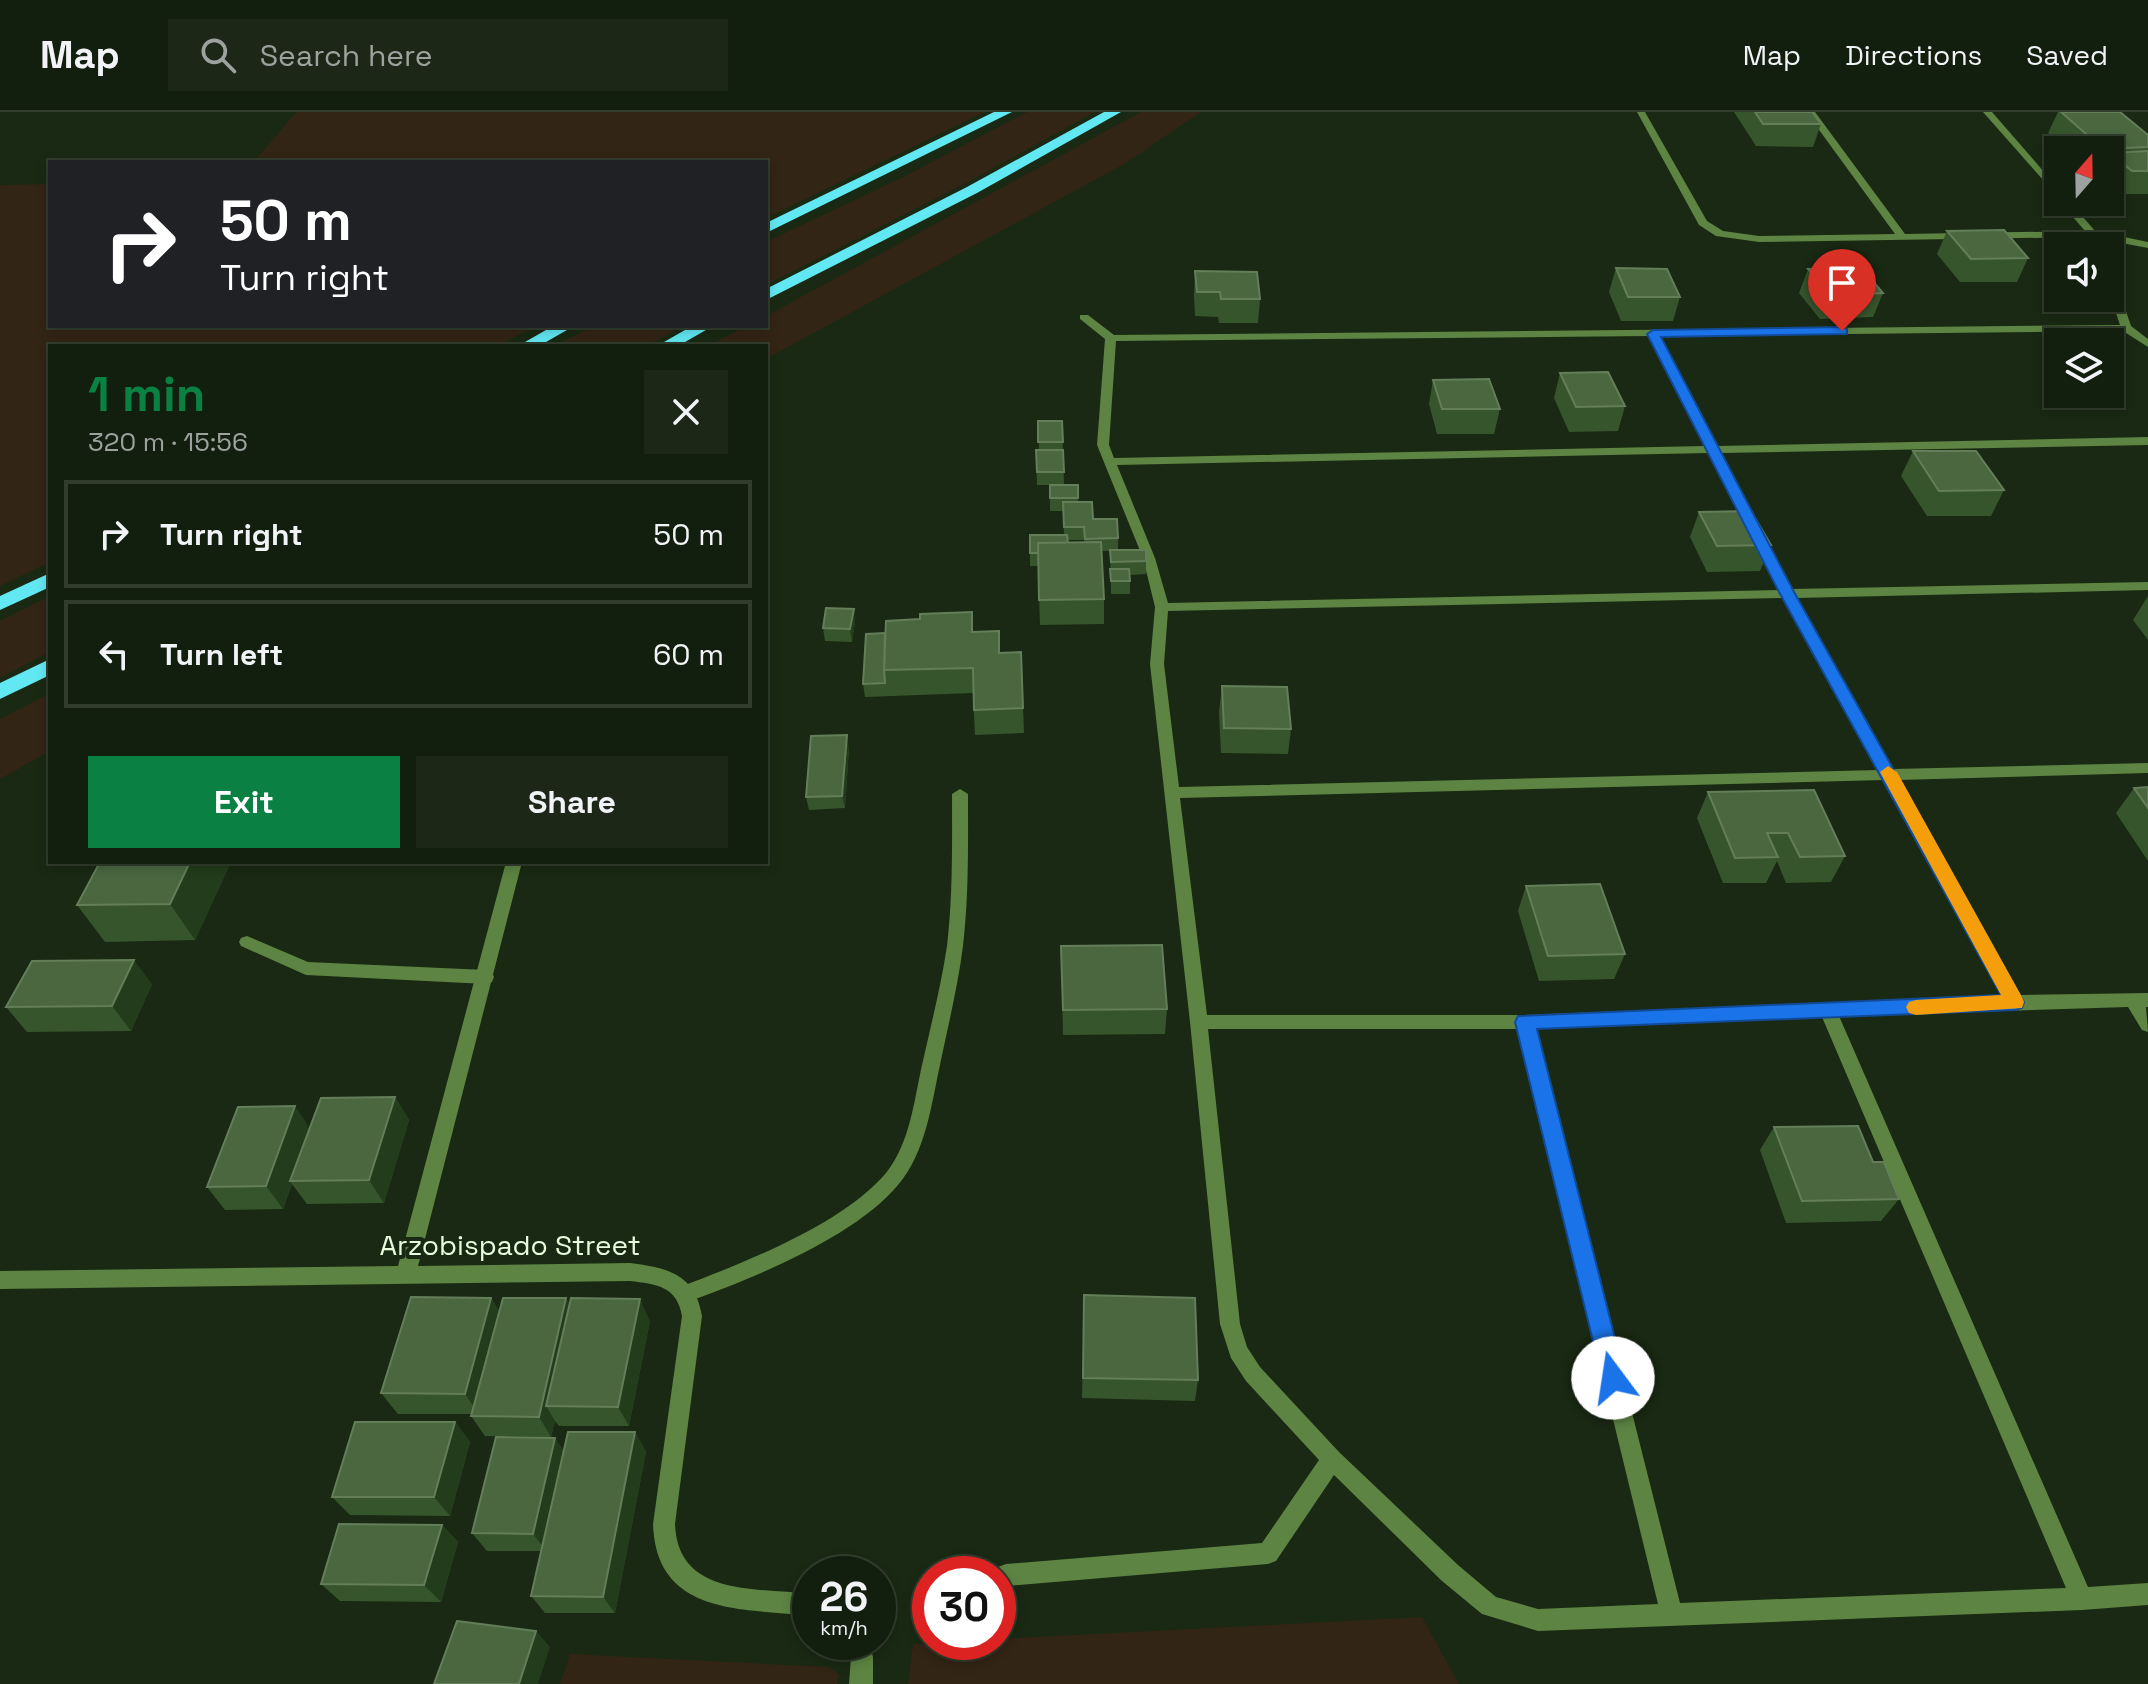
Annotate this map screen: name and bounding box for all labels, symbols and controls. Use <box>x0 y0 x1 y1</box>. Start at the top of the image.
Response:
search box <box>168 19 728 91</box>
text: Map <box>40 31 120 79</box>
icon: search <box>196 33 240 77</box>
text: Search here <box>260 36 433 75</box>
text: Map <box>1743 37 1801 73</box>
text: Directions <box>1845 37 1982 73</box>
text: Saved <box>2026 37 2108 73</box>
north arrow <box>2044 136 2124 216</box>
map controls <box>2044 136 2124 408</box>
text: 50 m <box>220 185 352 256</box>
icon: right <box>88 192 192 296</box>
button: sound <box>2044 232 2124 312</box>
pin <box>1808 249 1876 331</box>
text: Turn right <box>220 255 389 301</box>
icon: arrive <box>1820 261 1864 305</box>
button: layers <box>2044 328 2124 408</box>
text: 1 min <box>88 364 205 425</box>
button: close <box>644 370 728 454</box>
text: 320 m · 15:56 <box>88 425 248 459</box>
icon: right <box>92 512 136 556</box>
text: Turn right <box>160 515 303 554</box>
text: 50 m <box>653 515 724 554</box>
icon: left <box>92 632 136 676</box>
text: Turn left <box>160 635 283 674</box>
text: 60 m <box>653 635 724 674</box>
button: Exit <box>88 756 400 848</box>
button: Share <box>416 756 728 848</box>
street label: Arzobispado Street <box>379 1227 641 1263</box>
position arrow <box>1571 1336 1655 1420</box>
speed limit sign: 30 <box>912 1556 1016 1660</box>
text: 26 <box>820 1572 868 1623</box>
text: km/h <box>820 1615 868 1641</box>

